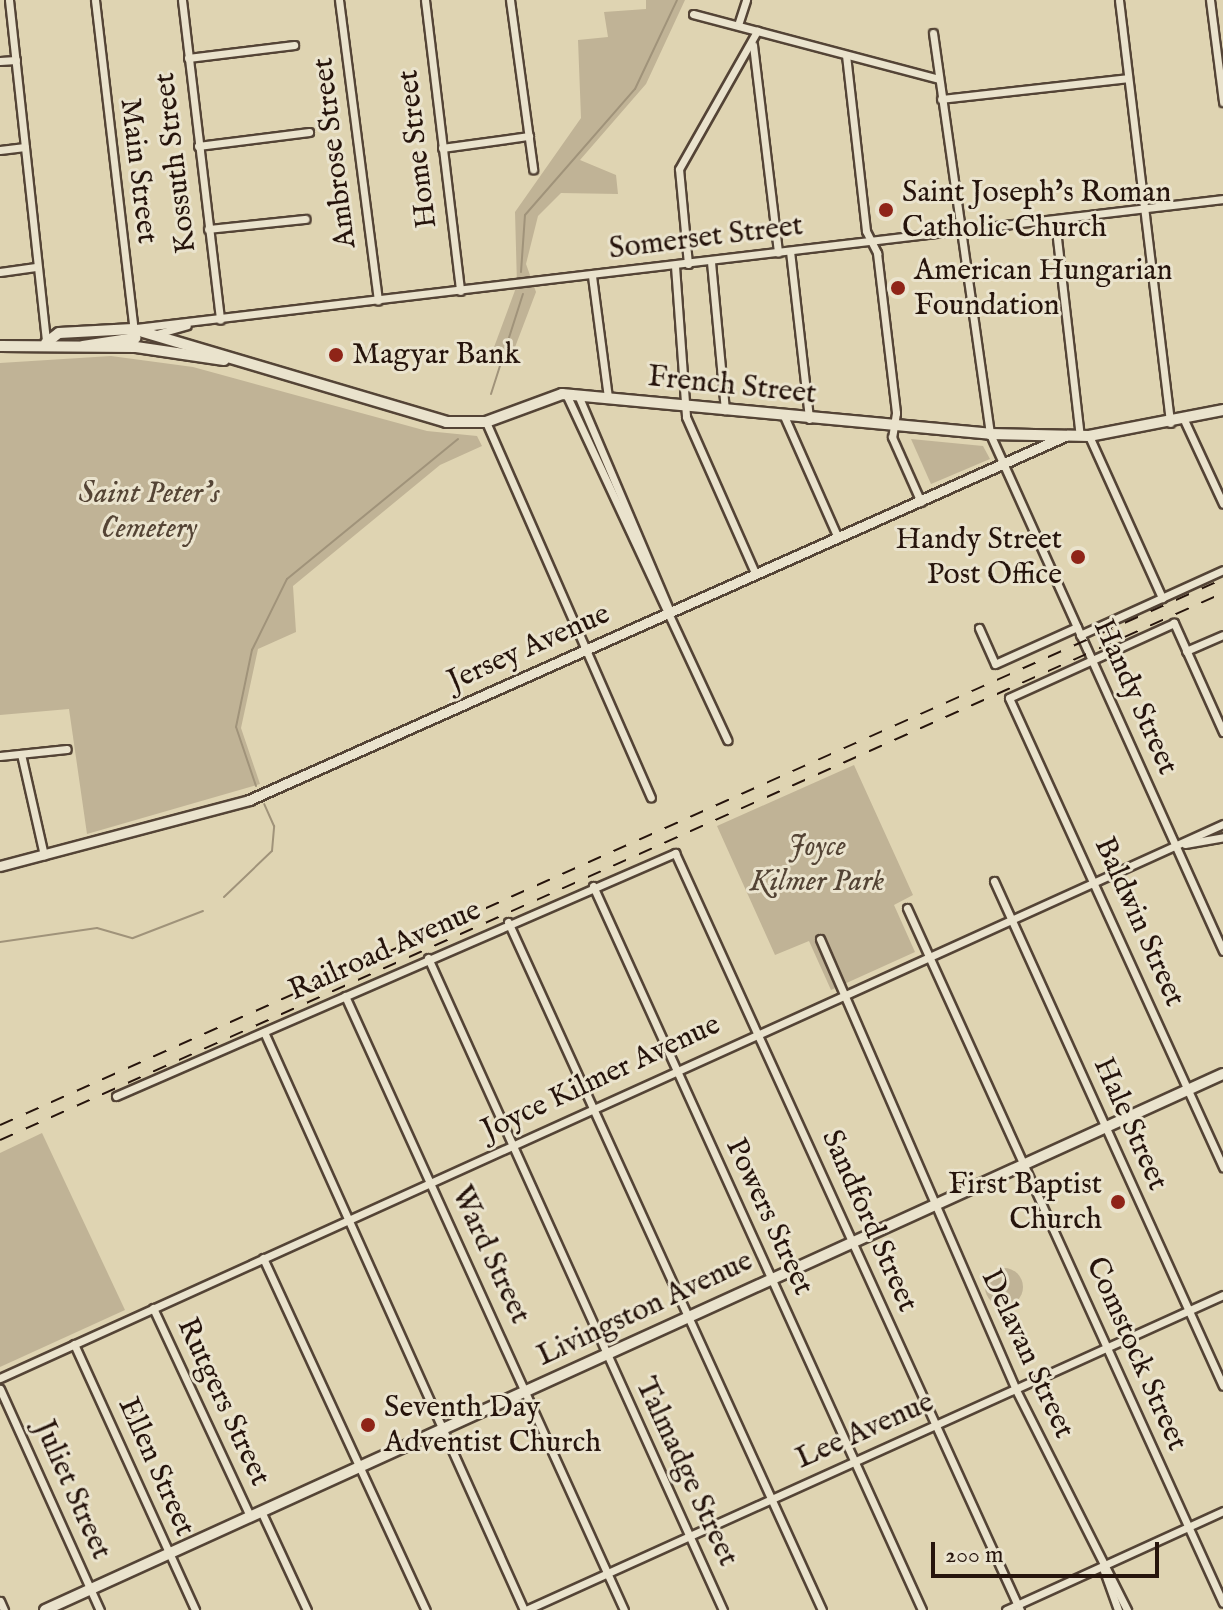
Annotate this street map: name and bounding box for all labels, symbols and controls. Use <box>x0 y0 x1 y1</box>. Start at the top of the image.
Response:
street label: Ambrose Street <box>305 56 365 250</box>
street label: Home Street <box>390 68 446 230</box>
street label: Kossuth Street <box>147 71 205 255</box>
street label: Main Street <box>111 96 165 246</box>
place label: Saint Joseph's Roman Catholic Church <box>902 175 1171 246</box>
marker: Saint Joseph's Roman Catholic Church <box>877 201 895 219</box>
street label: Somerset Street <box>607 208 805 268</box>
place label: American Hungarian Foundation <box>914 253 1173 324</box>
marker: American Hungarian Foundation <box>889 279 907 297</box>
place label: Magyar Bank <box>352 337 520 373</box>
marker: Magyar Bank <box>327 346 345 364</box>
street label: French Street <box>646 359 818 413</box>
park label: Saint Peter's Cemetery <box>79 476 219 546</box>
place label: Handy Street Post Office <box>896 522 1062 592</box>
marker: Handy Street Post Office <box>1069 548 1087 566</box>
street label: Jersey Avenue <box>442 596 616 700</box>
street label: Handy Street <box>1085 614 1185 780</box>
park label: Joyce Kilmer Park <box>750 829 884 900</box>
street label: Baldwin Street <box>1086 832 1192 1012</box>
street label: Railroad Avenue <box>283 893 487 1009</box>
street label: Joyce Kilmer Avenue <box>476 1007 726 1149</box>
street label: Hale Street <box>1085 1052 1175 1196</box>
street label: Sandford Street <box>813 1125 925 1317</box>
street label: Powers Street <box>717 1133 821 1301</box>
place label: First Baptist Church <box>948 1167 1102 1238</box>
street label: Ward Street <box>442 1180 538 1330</box>
marker: First Baptist Church <box>1109 1193 1127 1211</box>
street label: Livingston Avenue <box>531 1243 759 1375</box>
street label: Comstock Street <box>1077 1252 1195 1456</box>
street label: Delavan Street <box>972 1264 1082 1444</box>
street label: Rutgers Street <box>168 1312 278 1492</box>
street label: Talmadge Street <box>627 1372 745 1572</box>
street label: Lee Avenue <box>790 1385 940 1477</box>
place label: Seventh Day Adventist Church <box>384 1390 601 1460</box>
street label: Ellen Street <box>109 1392 203 1542</box>
street label: Juliet Street <box>25 1415 119 1565</box>
marker: Seventh Day Adventist Church <box>359 1416 377 1434</box>
scale bar <box>935 1526 1163 1576</box>
text: 200 m <box>945 1540 1004 1571</box>

